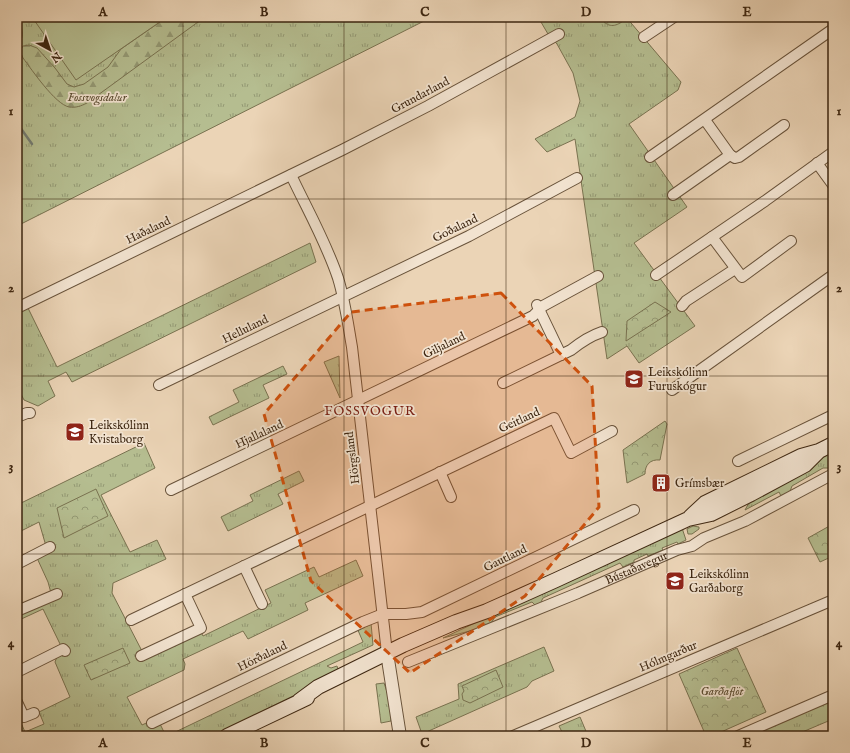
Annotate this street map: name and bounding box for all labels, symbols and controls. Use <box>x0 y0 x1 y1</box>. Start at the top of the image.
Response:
text: A <box>98 4 109 21</box>
text: B <box>260 4 269 21</box>
text: C <box>420 4 430 21</box>
text: D <box>581 4 592 21</box>
text: E <box>742 4 752 21</box>
north arrow <box>30 30 70 70</box>
text: N <box>47 48 65 66</box>
street label: Grundarland <box>389 74 452 117</box>
park label: Fossvogsdalur <box>67 90 127 106</box>
text: 1 <box>9 103 14 120</box>
text: 1 <box>837 103 842 120</box>
street label: Goðaland <box>430 211 481 246</box>
street label: Haðaland <box>123 213 174 248</box>
text: 2 <box>8 280 14 297</box>
text: 2 <box>836 280 842 297</box>
street label: Helluland <box>220 312 271 347</box>
street label: Giljaland <box>421 329 468 362</box>
place label: Leikskólinn Furuskógur <box>648 365 709 394</box>
school or university icon: Leikskólinn Furuskógur <box>623 368 645 390</box>
district label: FOSSVOGUR <box>324 403 416 420</box>
street label: Geitland <box>496 404 543 436</box>
street label: Hjallaland <box>233 417 286 452</box>
place label: Leikskólinn Kvistaborg <box>89 418 150 447</box>
school or university icon: Leikskólinn Kvistaborg <box>64 421 86 443</box>
street label: Hörgsland <box>342 430 363 485</box>
text: 3 <box>9 458 14 475</box>
text: 3 <box>837 458 842 475</box>
building icon: Grímsbær <box>650 472 672 494</box>
place label: Grímsbær <box>675 476 725 491</box>
street label: Gautland <box>481 541 530 575</box>
street label: Bústaðavegur <box>603 548 671 588</box>
place label: Leikskólinn Garðaborg <box>689 567 750 596</box>
school or university icon: Leikskólinn Garðaborg <box>664 570 686 592</box>
text: 4 <box>8 635 15 652</box>
text: 4 <box>836 635 843 652</box>
street label: Hólmgarður <box>637 637 700 675</box>
street label: Hörðaland <box>235 638 290 675</box>
park label: Garðaflöt <box>700 684 745 699</box>
text: A <box>98 735 109 752</box>
text: B <box>260 735 269 752</box>
text: C <box>420 735 430 752</box>
text: D <box>581 735 592 752</box>
text: E <box>742 735 752 752</box>

